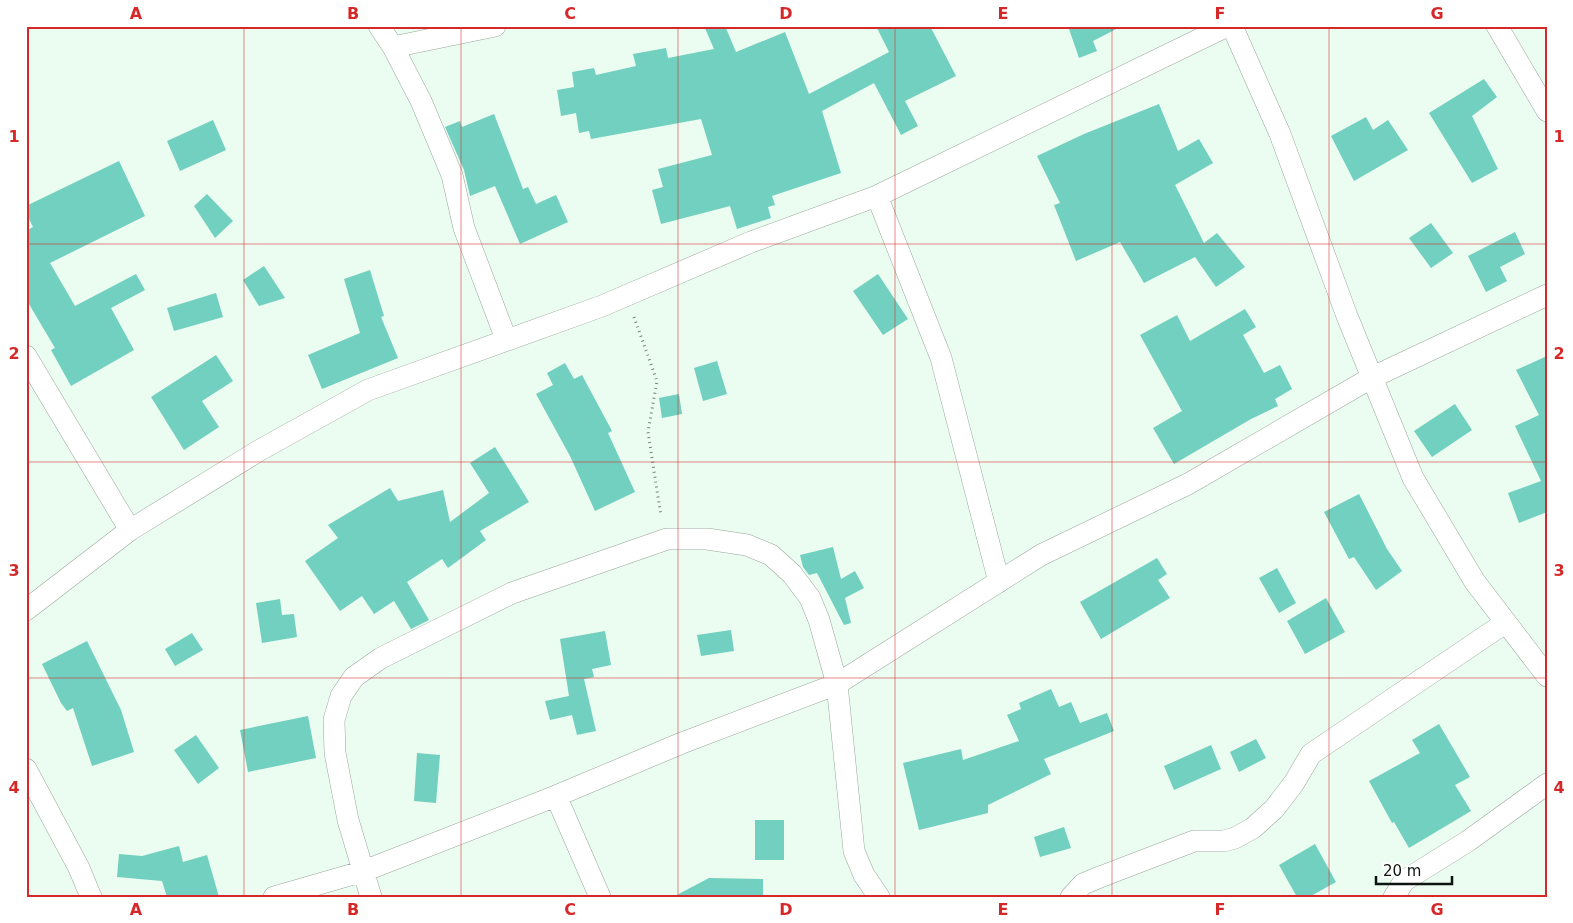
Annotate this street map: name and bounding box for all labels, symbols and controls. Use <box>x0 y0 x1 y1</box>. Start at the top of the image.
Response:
text: A <box>130 4 143 23</box>
text: B <box>347 4 359 23</box>
text: C <box>564 4 576 23</box>
text: D <box>779 4 793 23</box>
text: E <box>998 4 1008 23</box>
text: F <box>1215 4 1225 23</box>
text: G <box>1430 4 1444 23</box>
text: 1 <box>8 127 20 146</box>
text: 1 <box>1553 127 1565 146</box>
text: 2 <box>8 344 20 363</box>
text: 2 <box>1553 344 1565 363</box>
text: 3 <box>8 561 20 580</box>
text: 3 <box>1553 561 1565 580</box>
text: 4 <box>8 778 20 797</box>
text: 4 <box>1553 778 1565 797</box>
scale bar <box>1376 853 1452 885</box>
text: 20 m <box>1383 862 1421 880</box>
text: A <box>130 900 143 919</box>
text: B <box>347 900 359 919</box>
text: C <box>564 900 576 919</box>
text: D <box>779 900 793 919</box>
text: E <box>998 900 1008 919</box>
text: F <box>1215 900 1225 919</box>
text: G <box>1430 900 1444 919</box>

